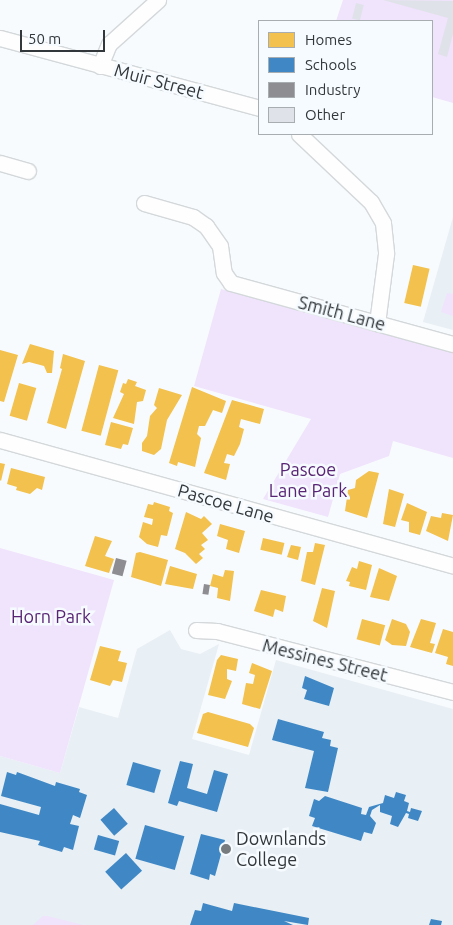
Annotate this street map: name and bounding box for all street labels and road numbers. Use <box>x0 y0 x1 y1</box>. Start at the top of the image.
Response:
street label: Muir Street <box>112 59 206 103</box>
street label: Smith Lane <box>296 291 388 335</box>
street label: Pascoe Lane <box>175 479 277 527</box>
street label: Messines Street <box>260 634 390 686</box>

